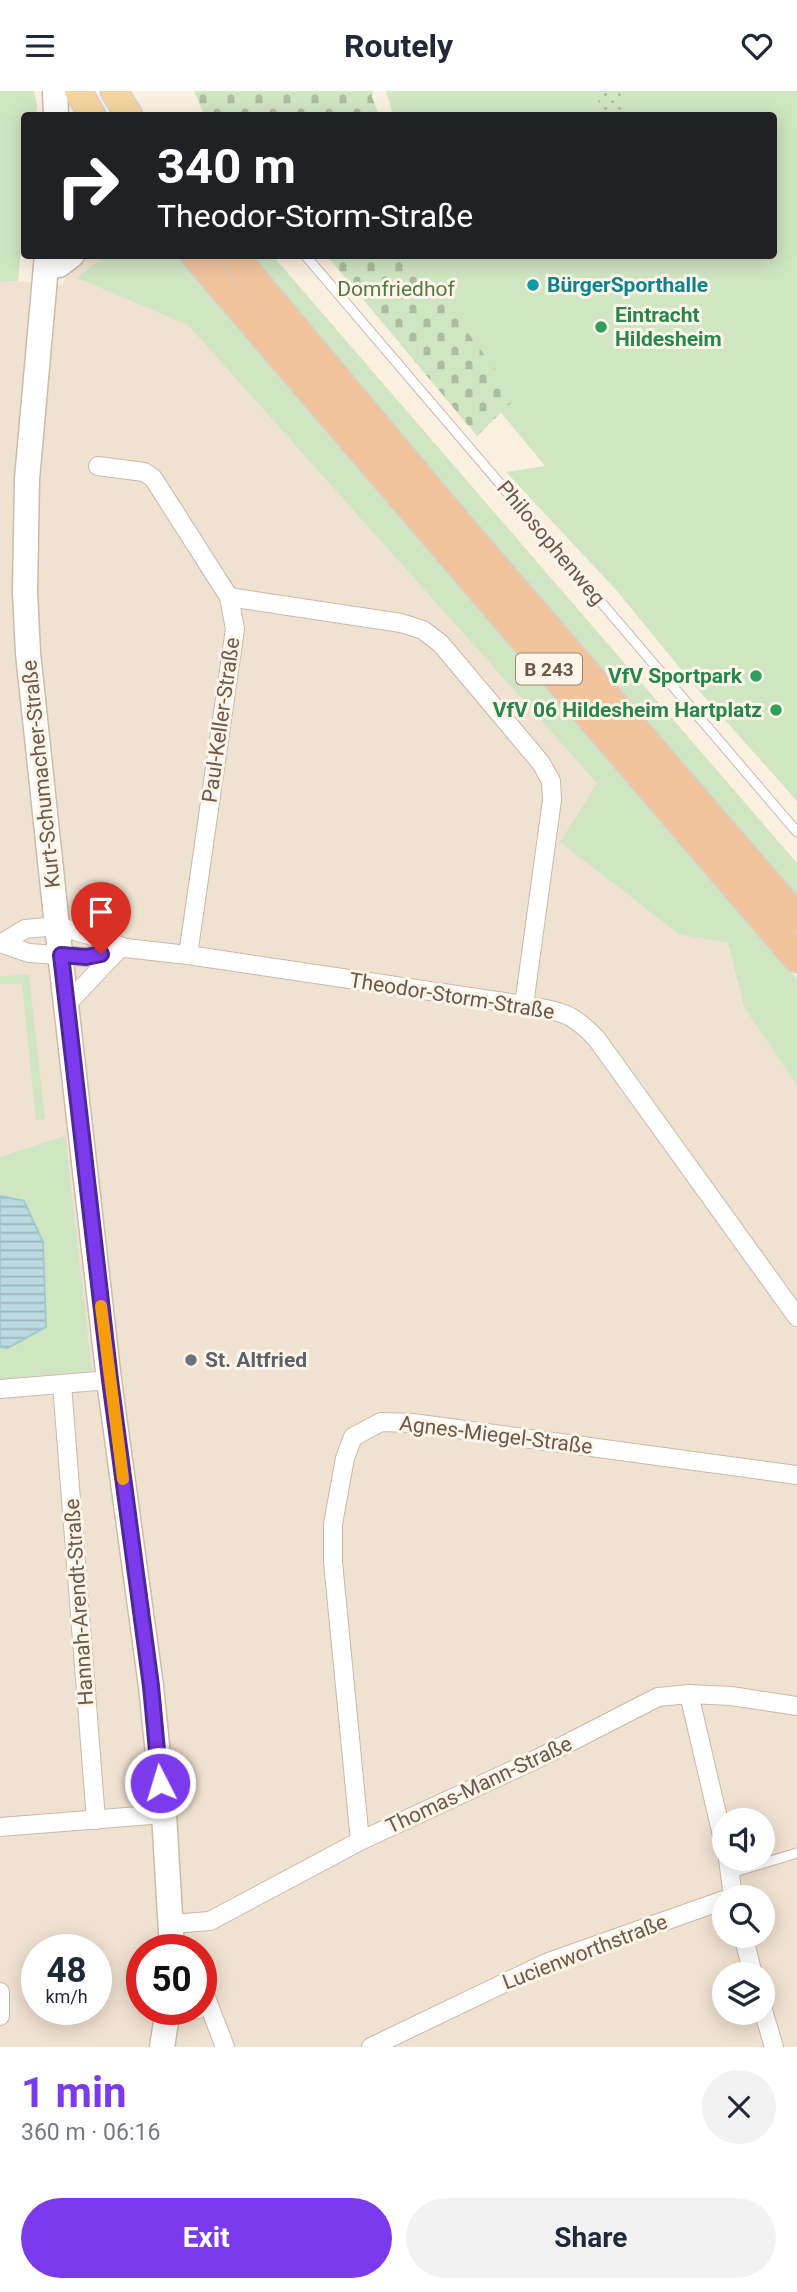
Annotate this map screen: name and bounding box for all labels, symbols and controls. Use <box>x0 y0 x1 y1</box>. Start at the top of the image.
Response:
icon: menu <box>21 27 59 65</box>
text: Routely <box>344 27 453 65</box>
icon: heart <box>738 27 776 65</box>
text: 340 m <box>157 138 296 195</box>
icon: right <box>42 140 133 231</box>
text: Theodor-Storm-Straße <box>157 197 473 235</box>
place label: BürgerSporthalle <box>547 273 708 297</box>
park label: Domfriedhof <box>337 277 455 301</box>
marker: BürgerSporthalle <box>525 277 541 293</box>
place label: Eintracht Hildesheim <box>615 303 722 351</box>
marker: Eintracht Hildesheim <box>593 319 609 335</box>
street label: Philosophenweg <box>492 476 610 610</box>
street label: Paul-Keller-Straße <box>198 636 244 804</box>
road number: B 243 <box>516 653 582 685</box>
street label: Kurt-Schumacher-Straße <box>17 659 65 889</box>
place label: VfV Sportpark <box>608 664 743 688</box>
marker: VfV Sportpark <box>748 668 764 684</box>
place label: VfV 06 Hildesheim Hartplatz <box>493 698 762 722</box>
marker: VfV 06 Hildesheim Hartplatz <box>768 702 784 718</box>
pin <box>71 882 131 954</box>
icon: arrive <box>82 893 120 931</box>
street label: Theodor-Storm-Straße <box>348 968 556 1024</box>
place label: St. Altfried <box>205 1348 307 1372</box>
marker: St. Altfried <box>183 1352 199 1368</box>
street label: Agnes-Miegel-Straße <box>398 1411 594 1459</box>
street label: Hannah-Arendt-Straße <box>60 1498 98 1706</box>
street label: Thomas-Mann-Straße <box>382 1731 576 1839</box>
position arrow <box>123 1746 197 1820</box>
map controls <box>712 1808 775 2025</box>
button: sound <box>712 1808 775 1871</box>
button: search <box>712 1885 775 1948</box>
street label: Lucienworthstraße <box>499 1910 671 1994</box>
speed limit sign: 50 <box>126 1934 217 2025</box>
text: 48 <box>46 1950 87 1991</box>
button: layers <box>712 1962 775 2025</box>
text: km/h <box>45 1986 88 2007</box>
text: 1 min <box>21 2068 127 2117</box>
button: close <box>702 2070 776 2144</box>
text: 360 m · 06:16 <box>21 2119 160 2146</box>
button: Exit <box>21 2198 392 2278</box>
button: Share <box>406 2198 776 2278</box>

